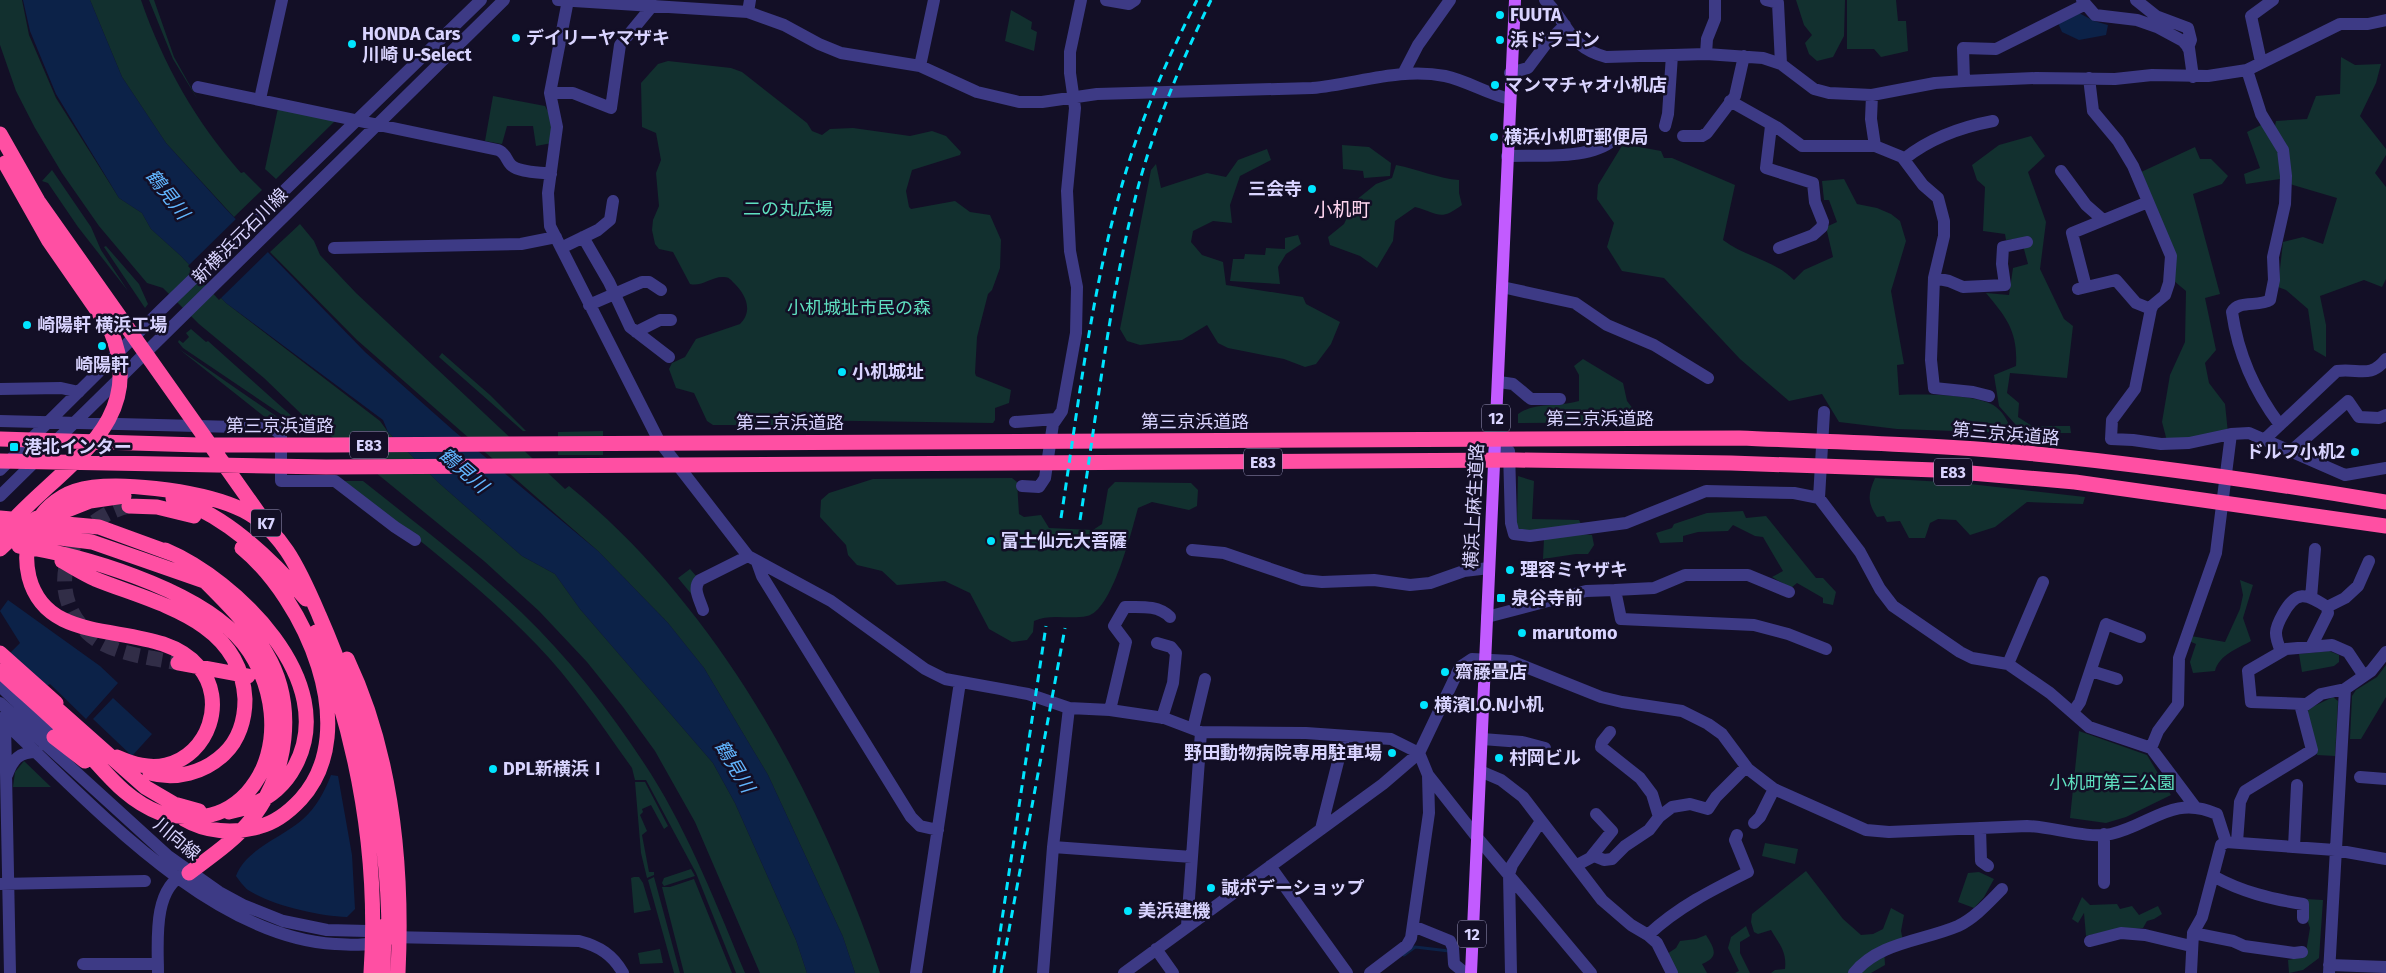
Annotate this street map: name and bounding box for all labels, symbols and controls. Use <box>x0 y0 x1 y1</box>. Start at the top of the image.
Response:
place label: FUUTA <box>1510 4 1562 26</box>
marker: FUUTA <box>1494 9 1506 21</box>
place label: HONDA Cars 川崎 U-Select <box>362 23 473 66</box>
place label: デイリーヤマザキ <box>526 27 670 49</box>
place label: 浜ドラゴン <box>1510 29 1600 51</box>
marker: デイリーヤマザキ <box>510 32 522 44</box>
marker: 浜ドラゴン <box>1494 34 1506 46</box>
marker: HONDA Cars 川崎 U-Select <box>346 38 358 50</box>
place label: マンマチャオ小机店 <box>1505 74 1667 96</box>
marker: マンマチャオ小机店 <box>1489 79 1501 91</box>
place label: 横浜小机町郵便局 <box>1504 126 1648 148</box>
marker: 横浜小机町郵便局 <box>1488 131 1500 143</box>
water label: 鶴見川 <box>141 165 195 225</box>
place label: 三会寺 <box>1248 178 1302 200</box>
marker: 三会寺 <box>1306 183 1318 195</box>
street label: 新横浜元石川線 <box>188 184 292 288</box>
park label: 二の丸広場 <box>743 198 833 220</box>
district label: 小机町 <box>1313 198 1371 221</box>
park label: 小机城址市民の森 <box>787 297 931 319</box>
place label: 崎陽軒 横浜工場 <box>37 314 167 336</box>
marker: 崎陽軒 横浜工場 <box>21 319 33 331</box>
marker: 崎陽軒 <box>96 340 108 352</box>
place label: 崎陽軒 <box>75 354 129 376</box>
place label: 小机城址 <box>852 361 924 383</box>
marker: 小机城址 <box>836 366 848 378</box>
road number: 12 <box>1482 404 1510 432</box>
street label: 第三京浜道路 <box>1546 408 1654 430</box>
street label: 第三京浜道路 <box>1141 411 1249 433</box>
street label: 第三京浜道路 <box>736 412 844 434</box>
street label: 第三京浜道路 <box>226 415 334 437</box>
street label: 第三京浜道路 <box>1951 418 2061 450</box>
road number: E83 <box>350 432 388 458</box>
place label: 港北インター <box>24 436 132 458</box>
marker: 港北インター <box>8 441 20 453</box>
place label: ドルフ小机2 <box>2246 441 2345 463</box>
water label: 鶴見川 <box>435 443 494 499</box>
street label: 横浜上麻生道路 <box>1460 443 1488 569</box>
marker: ドルフ小机2 <box>2349 446 2361 458</box>
road number: E83 <box>1244 448 1282 476</box>
road number: E83 <box>1934 458 1972 486</box>
road number: K7 <box>251 509 281 536</box>
place label: 富士仙元大菩薩 <box>1001 530 1127 552</box>
marker: 富士仙元大菩薩 <box>985 535 997 547</box>
place label: 理容ミヤザキ <box>1520 559 1628 581</box>
marker: 理容ミヤザキ <box>1504 564 1516 576</box>
place label: 泉谷寺前 <box>1511 587 1583 609</box>
marker: 泉谷寺前 <box>1495 592 1507 604</box>
place label: marutomo <box>1532 622 1617 644</box>
marker: marutomo <box>1516 627 1528 639</box>
place label: 齋藤畳店 <box>1455 661 1527 683</box>
marker: 齋藤畳店 <box>1439 666 1451 678</box>
place label: 横濱I.O.N小机 <box>1434 694 1544 716</box>
marker: 横濱I.O.N小机 <box>1418 699 1430 711</box>
water label: 鶴見川 <box>710 736 760 798</box>
place label: 野田動物病院専用駐車場 <box>1184 742 1382 764</box>
marker: 野田動物病院専用駐車場 <box>1386 747 1398 759</box>
place label: 村岡ビル <box>1509 747 1581 769</box>
marker: 村岡ビル <box>1493 752 1505 764</box>
place label: DPL新横浜Ⅰ <box>503 758 607 780</box>
marker: DPL新横浜Ⅰ <box>487 763 499 775</box>
park label: 小机町第三公園 <box>2049 772 2175 794</box>
street label: 川向線 <box>149 813 205 865</box>
place label: 誠ボデーショップ <box>1221 877 1365 899</box>
marker: 誠ボデーショップ <box>1205 882 1217 894</box>
place label: 美浜建機 <box>1138 900 1211 922</box>
marker: 美浜建機 <box>1122 905 1134 917</box>
road number: 12 <box>1458 921 1486 948</box>

